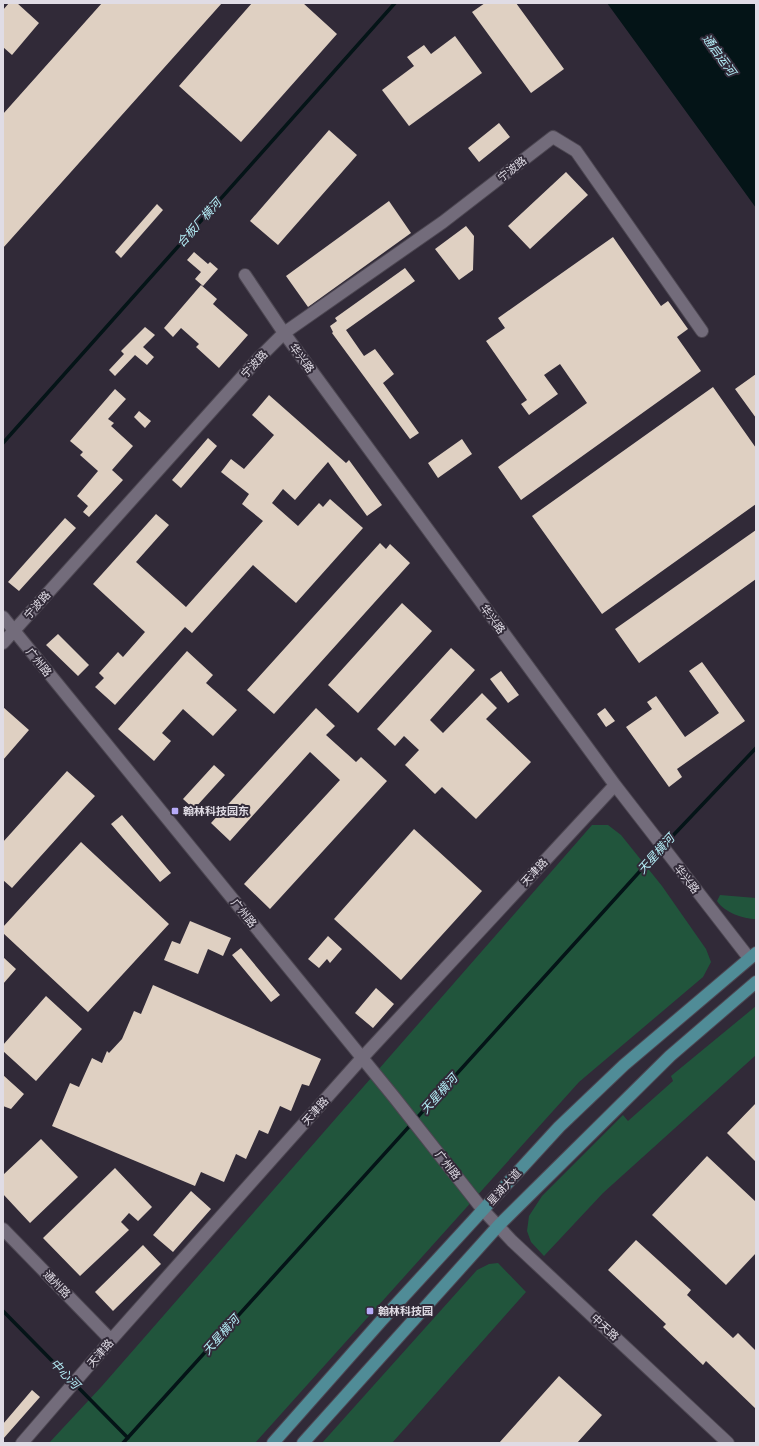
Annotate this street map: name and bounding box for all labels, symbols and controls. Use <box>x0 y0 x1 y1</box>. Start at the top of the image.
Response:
water label: 通启运河 <box>699 30 742 80</box>
street label: 宁波路 <box>493 152 529 185</box>
water label: 合板厂横河 <box>171 193 226 250</box>
street label: 华兴路 <box>287 339 319 375</box>
street label: 宁波路 <box>236 346 270 381</box>
street label: 宁波路 <box>19 587 53 622</box>
street label: 华兴路 <box>478 600 510 636</box>
street label: 广州路 <box>23 644 56 679</box>
place label: 翰林科技园东 <box>183 802 249 818</box>
marker: 翰林科技园东 <box>170 806 180 816</box>
water label: 天星横河 <box>633 828 679 877</box>
street label: 天津路 <box>516 854 550 889</box>
street label: 华兴路 <box>671 860 704 896</box>
street label: 广州路 <box>228 895 261 930</box>
water label: 天星横河 <box>416 1068 462 1117</box>
street label: 天津路 <box>297 1093 331 1128</box>
street label: 广州路 <box>432 1146 465 1182</box>
street label: 星湖大道 <box>483 1165 524 1208</box>
street label: 通州路 <box>41 1266 75 1301</box>
place label: 翰林科技园 <box>378 1302 433 1318</box>
marker: 翰林科技园 <box>365 1306 375 1316</box>
water label: 天星横河 <box>198 1309 244 1358</box>
street label: 中天路 <box>588 1309 623 1343</box>
street label: 天津路 <box>82 1335 116 1370</box>
water label: 中心河 <box>47 1354 86 1393</box>

